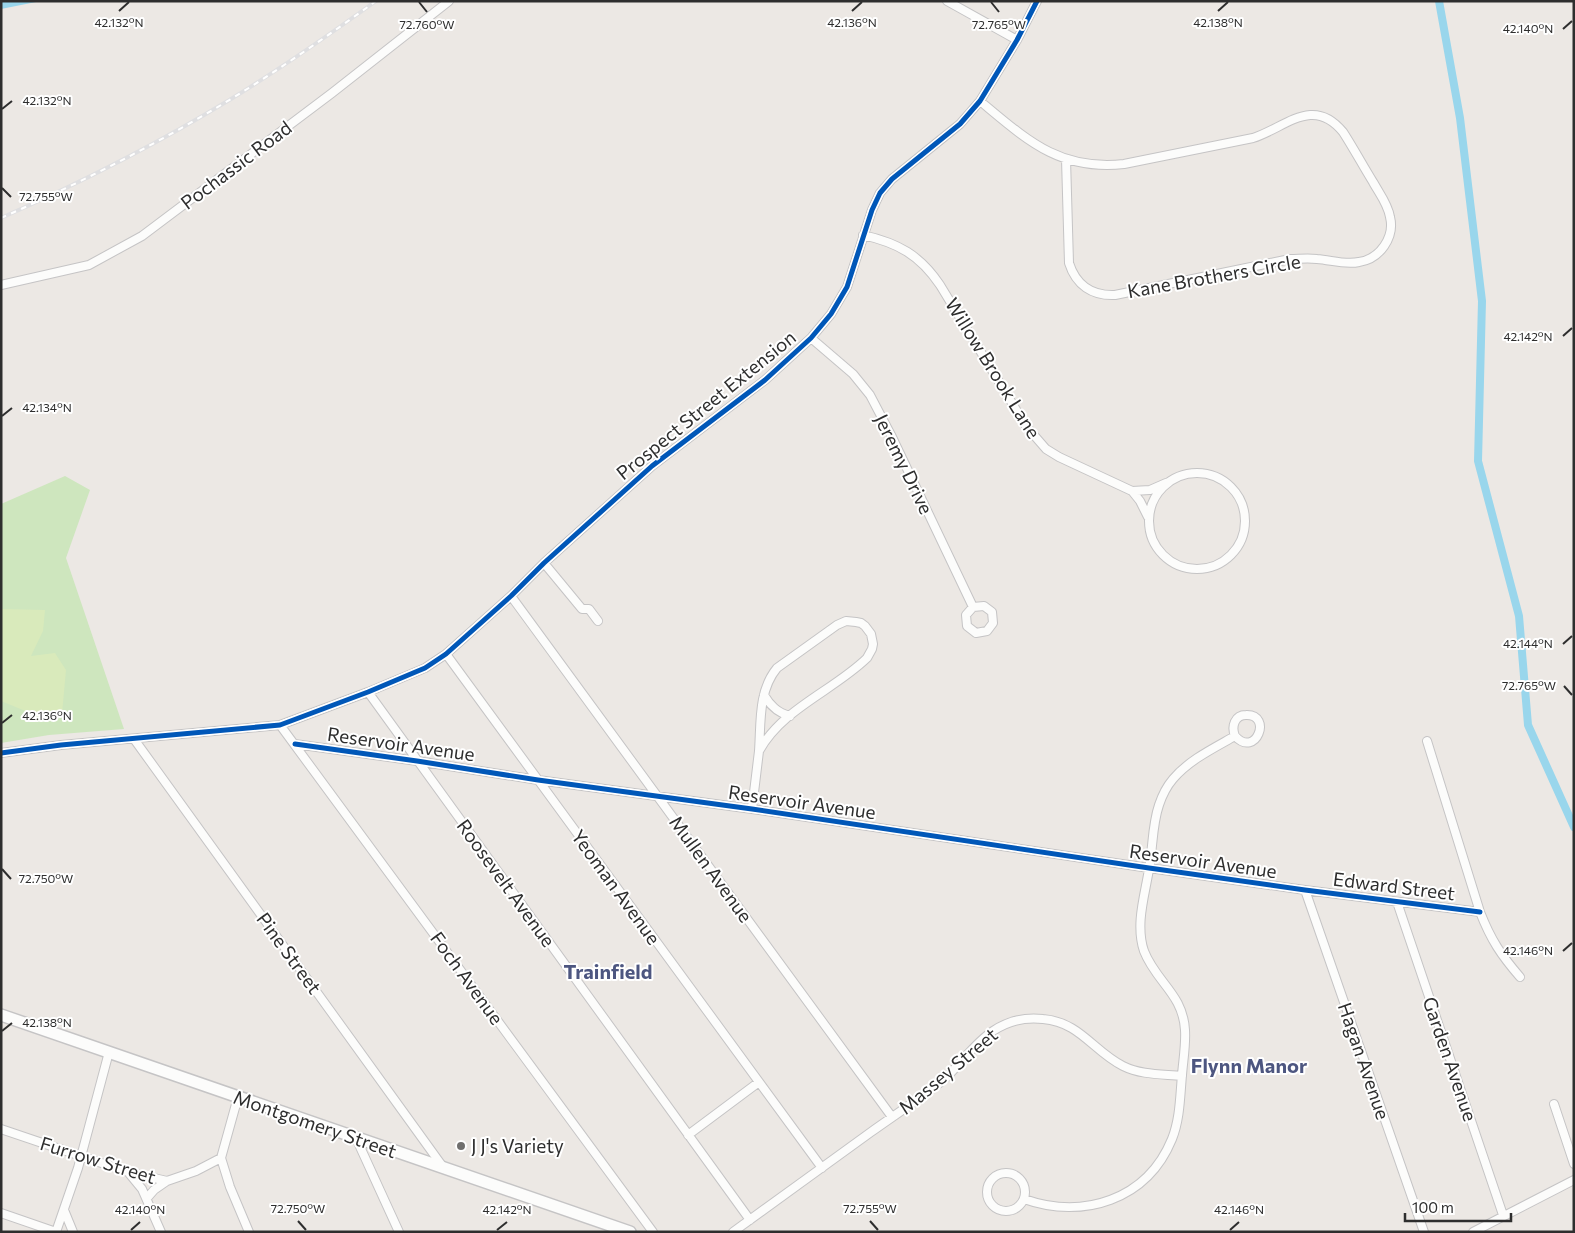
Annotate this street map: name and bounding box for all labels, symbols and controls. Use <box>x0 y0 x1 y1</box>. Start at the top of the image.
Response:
text: 42.132°N <box>95 15 143 29</box>
text: 42.136°N <box>827 15 877 29</box>
text: 42.138°N <box>1193 15 1243 29</box>
text: 72.760°W <box>400 17 454 31</box>
text: 72.765°W <box>972 17 1026 31</box>
text: 42.140°N <box>1503 21 1553 35</box>
text: 42.132°N <box>23 93 71 107</box>
street label: Pochassic Road <box>176 115 296 214</box>
text: 72.755°W <box>19 189 73 203</box>
street label: Kane Brothers Circle <box>1125 249 1302 302</box>
street label: Willow Brook Lane <box>941 293 1046 442</box>
street label: Prospect Street Extension <box>611 325 800 484</box>
text: 42.142°N <box>1503 329 1553 343</box>
text: 42.134°N <box>22 400 72 414</box>
street label: Jeremy Drive <box>870 410 939 518</box>
text: 42.144°N <box>1503 636 1553 650</box>
text: 72.765°W <box>1502 678 1556 692</box>
text: 42.136°N <box>22 708 72 722</box>
street label: Reservoir Avenue <box>326 722 476 765</box>
street label: Reservoir Avenue <box>727 780 877 823</box>
street label: Mullen Avenue <box>665 811 758 927</box>
street label: Roosevelt Avenue <box>452 814 560 951</box>
street label: Yeoman Avenue <box>567 825 666 949</box>
street label: Reservoir Avenue <box>1128 839 1278 882</box>
street label: Edward Street <box>1332 867 1457 904</box>
text: 72.750°W <box>19 871 73 885</box>
street label: Pine Street <box>252 907 327 998</box>
street label: Foch Avenue <box>426 927 509 1029</box>
text: 42.146°N <box>1503 943 1553 957</box>
district label: Trainfield <box>564 959 652 983</box>
street label: Garden Avenue <box>1418 994 1483 1124</box>
street label: Hagan Avenue <box>1334 999 1395 1122</box>
text: 42.138°N <box>22 1015 72 1029</box>
street label: Massey Street <box>893 1022 1002 1119</box>
district label: Flynn Manor <box>1191 1053 1307 1077</box>
street label: Montgomery Street <box>231 1085 400 1162</box>
street label: Furrow Street <box>38 1131 159 1188</box>
place label: J J's Variety <box>471 1134 564 1157</box>
marker: J J's Variety <box>455 1140 467 1152</box>
scale bar <box>1405 1190 1511 1222</box>
text: 100 m <box>1412 1198 1454 1216</box>
text: 72.750°W <box>271 1201 325 1215</box>
text: 72.755°W <box>843 1201 897 1215</box>
text: 42.140°N <box>115 1202 165 1216</box>
text: 42.142°N <box>482 1202 532 1216</box>
text: 42.146°N <box>1214 1202 1264 1216</box>

